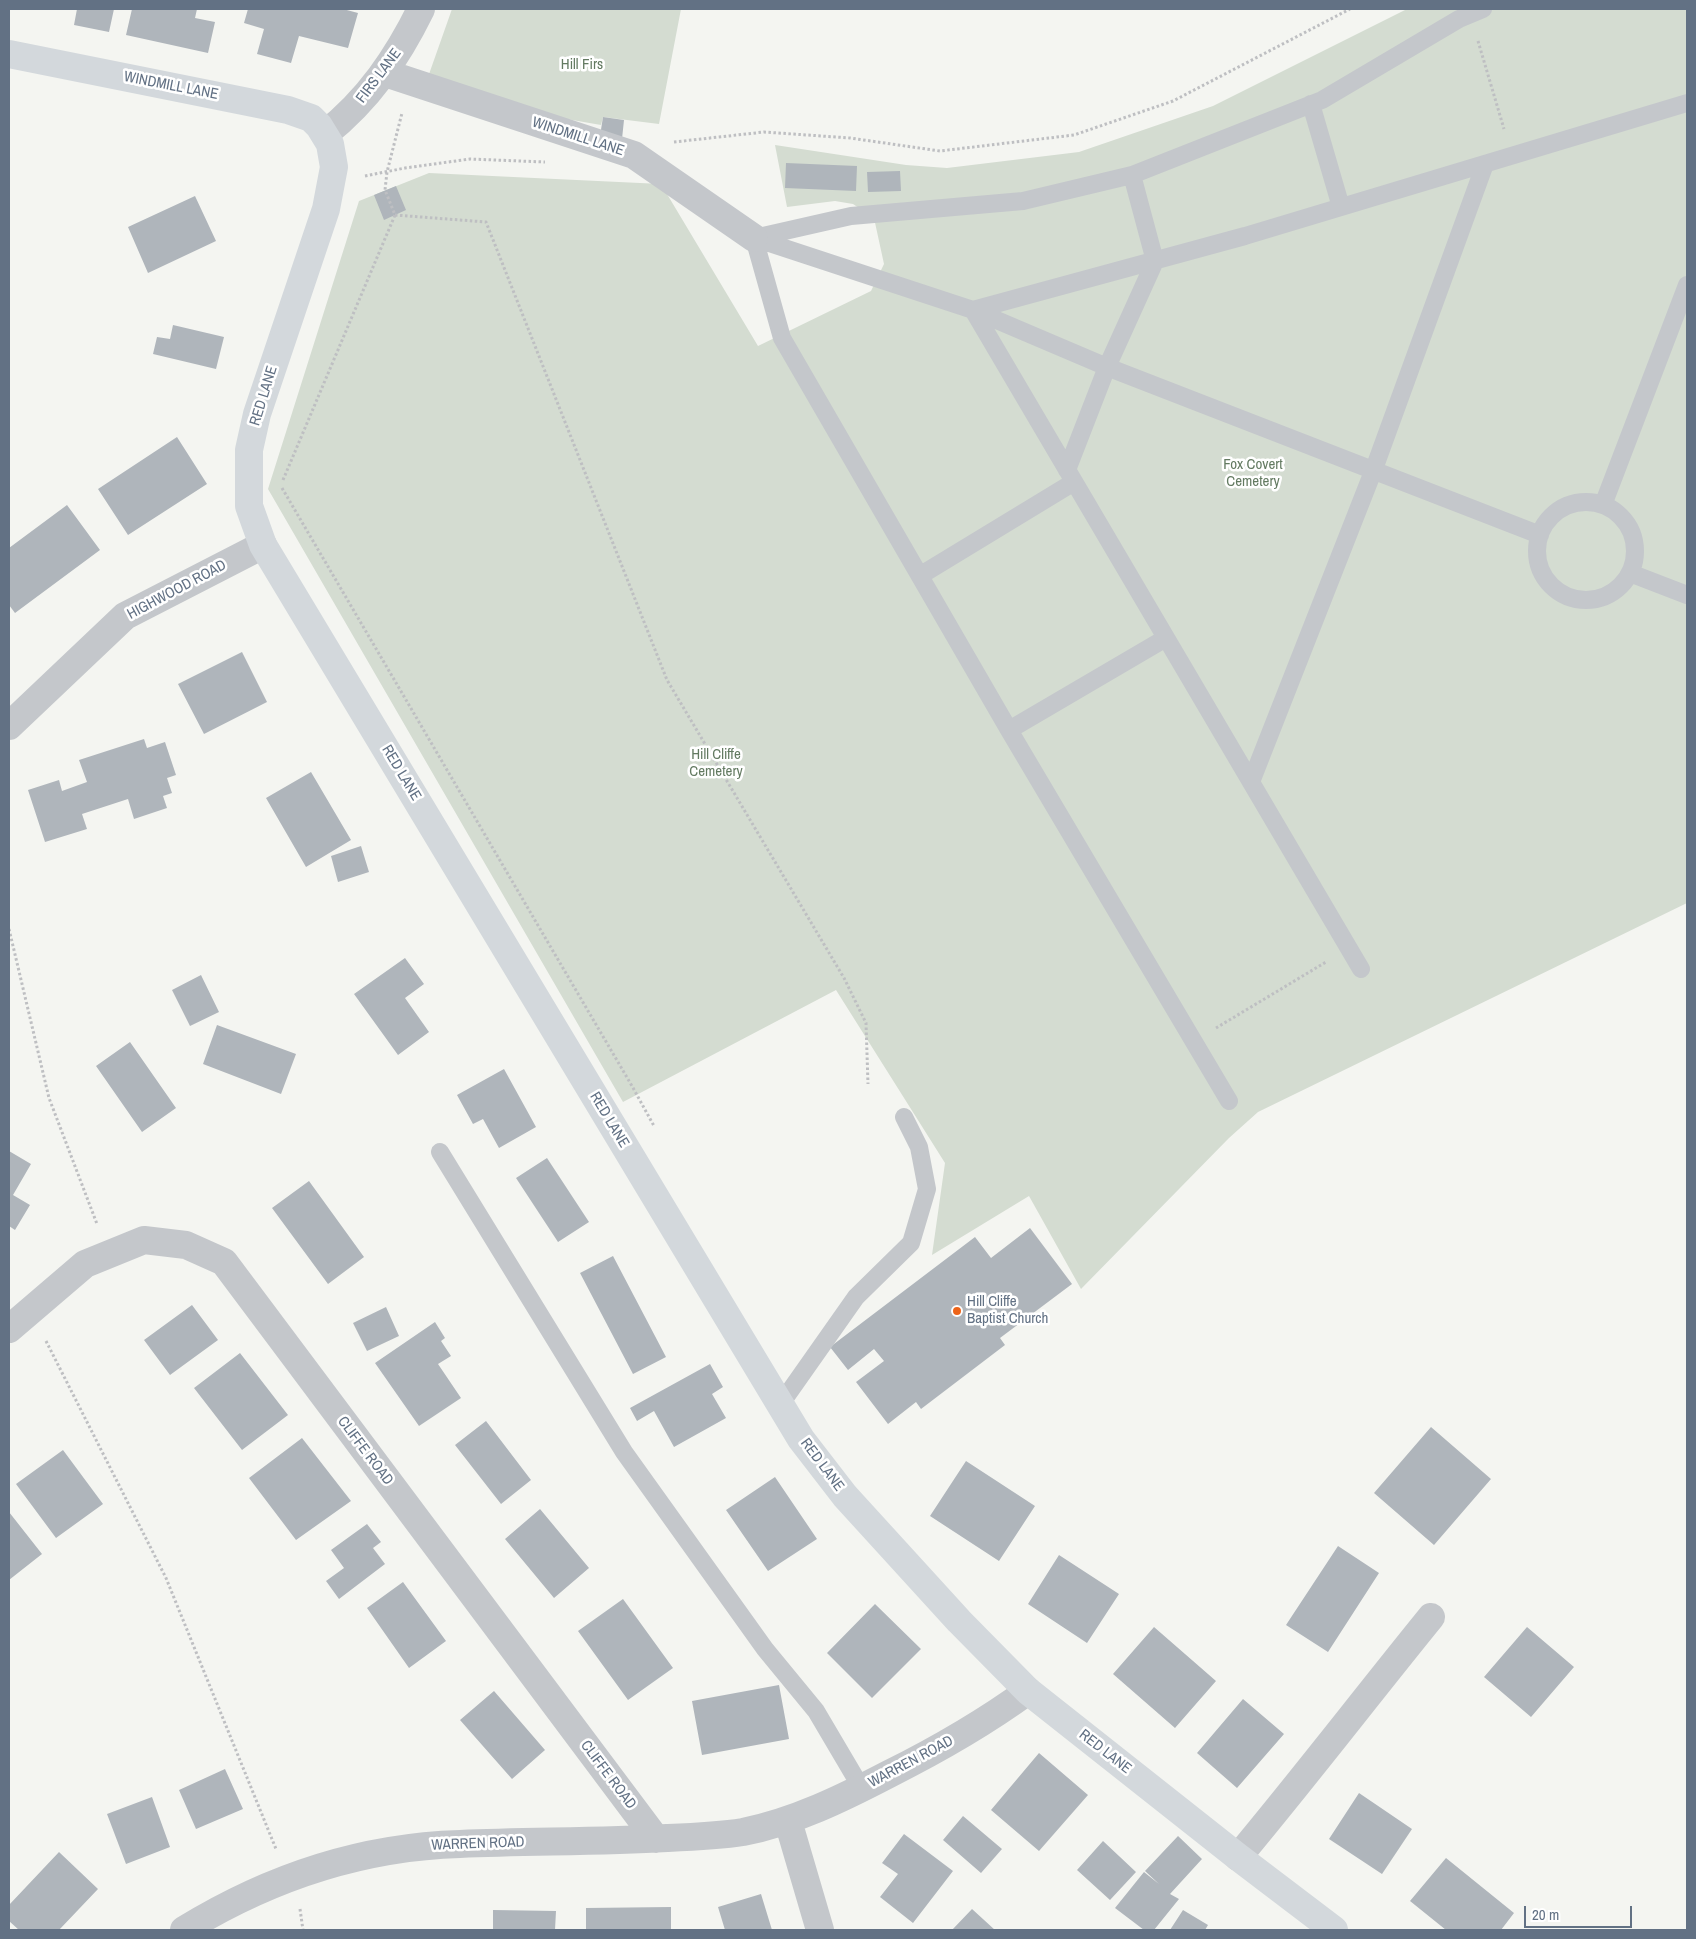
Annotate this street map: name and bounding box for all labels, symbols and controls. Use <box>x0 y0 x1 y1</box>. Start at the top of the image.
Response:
street label: FIRS LANE <box>353 45 405 107</box>
park label: Hill Firs <box>561 56 603 74</box>
street label: WINDMILL LANE <box>122 68 220 104</box>
street label: WINDMILL LANE <box>530 114 626 160</box>
street label: RED LANE <box>246 364 282 428</box>
park label: Fox Covert Cemetery <box>1223 456 1283 491</box>
street label: HIGHWOOD ROAD <box>125 556 229 624</box>
street label: RED LANE <box>377 742 425 804</box>
park label: Hill Cliffe Cemetery <box>689 746 743 781</box>
street label: RED LANE <box>585 1089 633 1151</box>
place label: Hill Cliffe Baptist Church <box>967 1293 1048 1328</box>
marker: Hill Cliffe Baptist Church <box>951 1305 963 1317</box>
street label: CLIFFE ROAD <box>333 1413 397 1489</box>
street label: RED LANE <box>796 1435 848 1495</box>
street label: RED LANE <box>1075 1726 1135 1778</box>
street label: WARREN ROAD <box>866 1732 956 1792</box>
street label: CLIFFE ROAD <box>576 1737 640 1813</box>
street label: WARREN ROAD <box>431 1833 525 1855</box>
scale bar <box>1526 1896 1634 1928</box>
text: 20 m <box>1532 1904 1559 1925</box>

